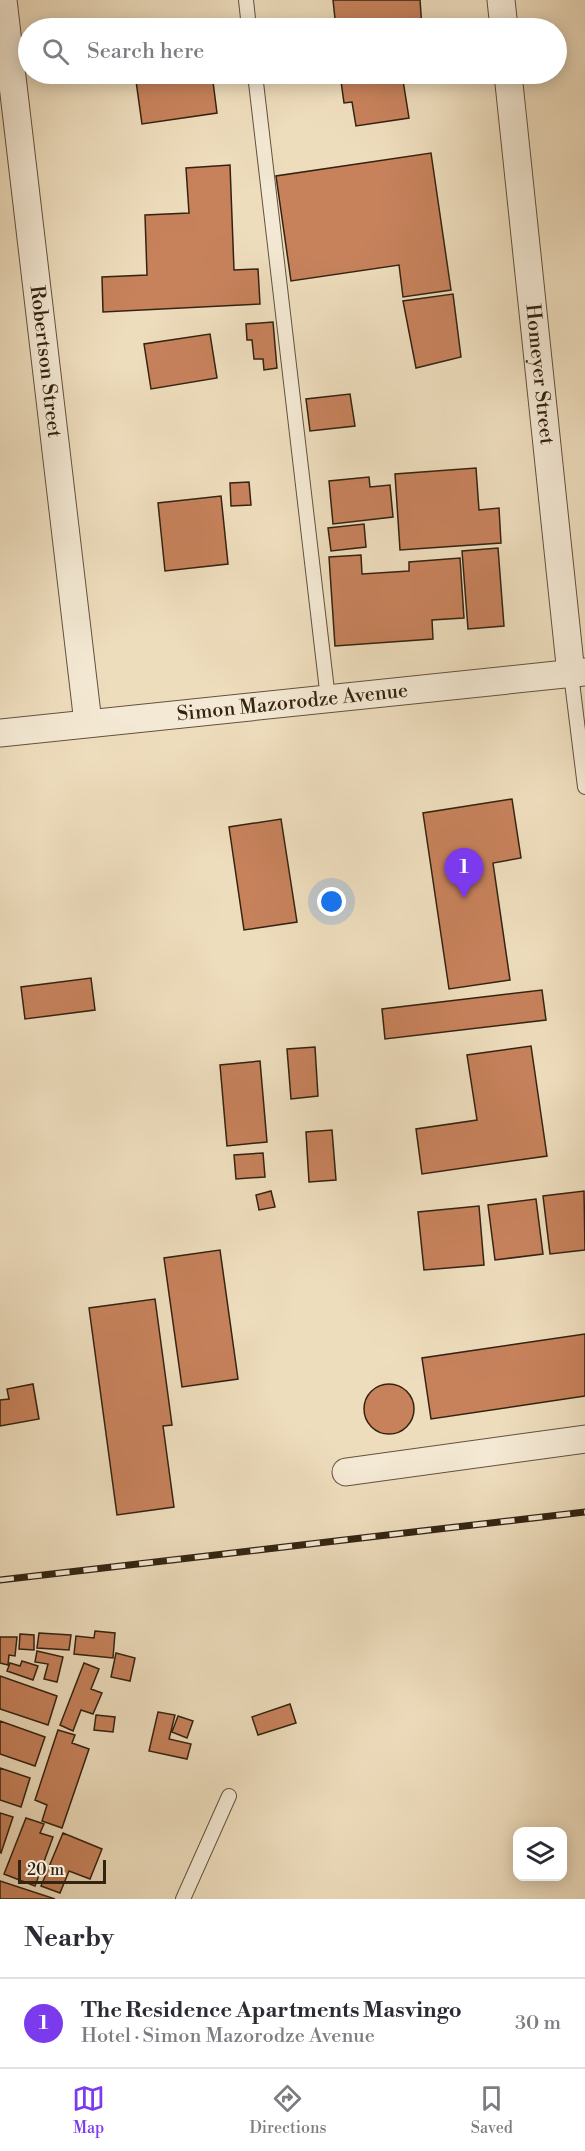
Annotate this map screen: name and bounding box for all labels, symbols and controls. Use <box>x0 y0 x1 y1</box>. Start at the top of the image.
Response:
search box <box>18 18 567 84</box>
icon: search <box>39 35 72 68</box>
text: Search here <box>87 38 204 65</box>
street label: Robertson Street <box>24 284 67 439</box>
street label: Homeyer Street <box>520 303 559 446</box>
street label: Simon Mazorodze Avenue <box>176 678 409 727</box>
pin: 1 <box>444 848 484 898</box>
your location <box>317 887 346 916</box>
map controls <box>513 1827 567 1881</box>
button: layers <box>513 1827 567 1881</box>
scale bar <box>18 1857 106 1884</box>
text: 20 m <box>27 1860 64 1880</box>
text: Nearby <box>24 1922 114 1954</box>
text: The Residence Apartments Masvingo <box>81 1997 462 2024</box>
text: 1 <box>39 2011 48 2036</box>
text: 30 m <box>515 2011 561 2036</box>
text: Hotel · Simon Mazorodze Avenue <box>81 2024 375 2049</box>
tab: Map <box>72 2082 105 2138</box>
tab: Directions <box>249 2082 327 2138</box>
tab: Saved <box>471 2082 513 2138</box>

